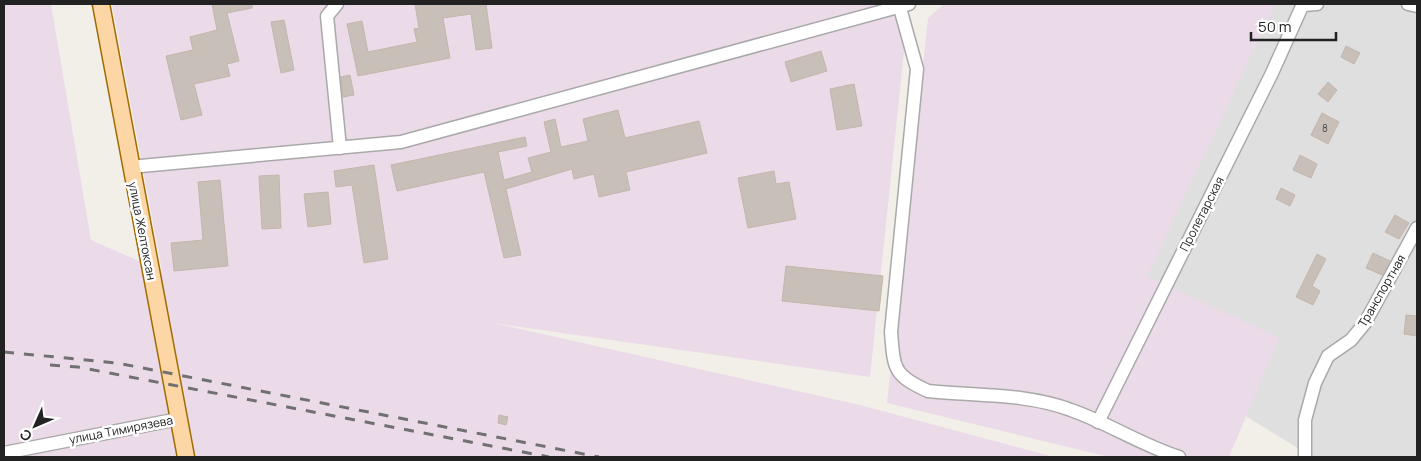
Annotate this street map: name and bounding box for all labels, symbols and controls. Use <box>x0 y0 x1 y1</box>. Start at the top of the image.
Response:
scale bar <box>1251 10 1336 42</box>
text: 50 m <box>1258 16 1292 37</box>
house number: 8 <box>1322 121 1328 135</box>
street label: Пролетарская <box>1175 173 1228 254</box>
street label: улица Желтоксан <box>125 180 160 282</box>
street label: Транспортная <box>1354 251 1409 330</box>
north arrow <box>10 401 60 451</box>
street label: улица Тимирязева <box>68 411 174 448</box>
text: С <box>15 425 36 446</box>

